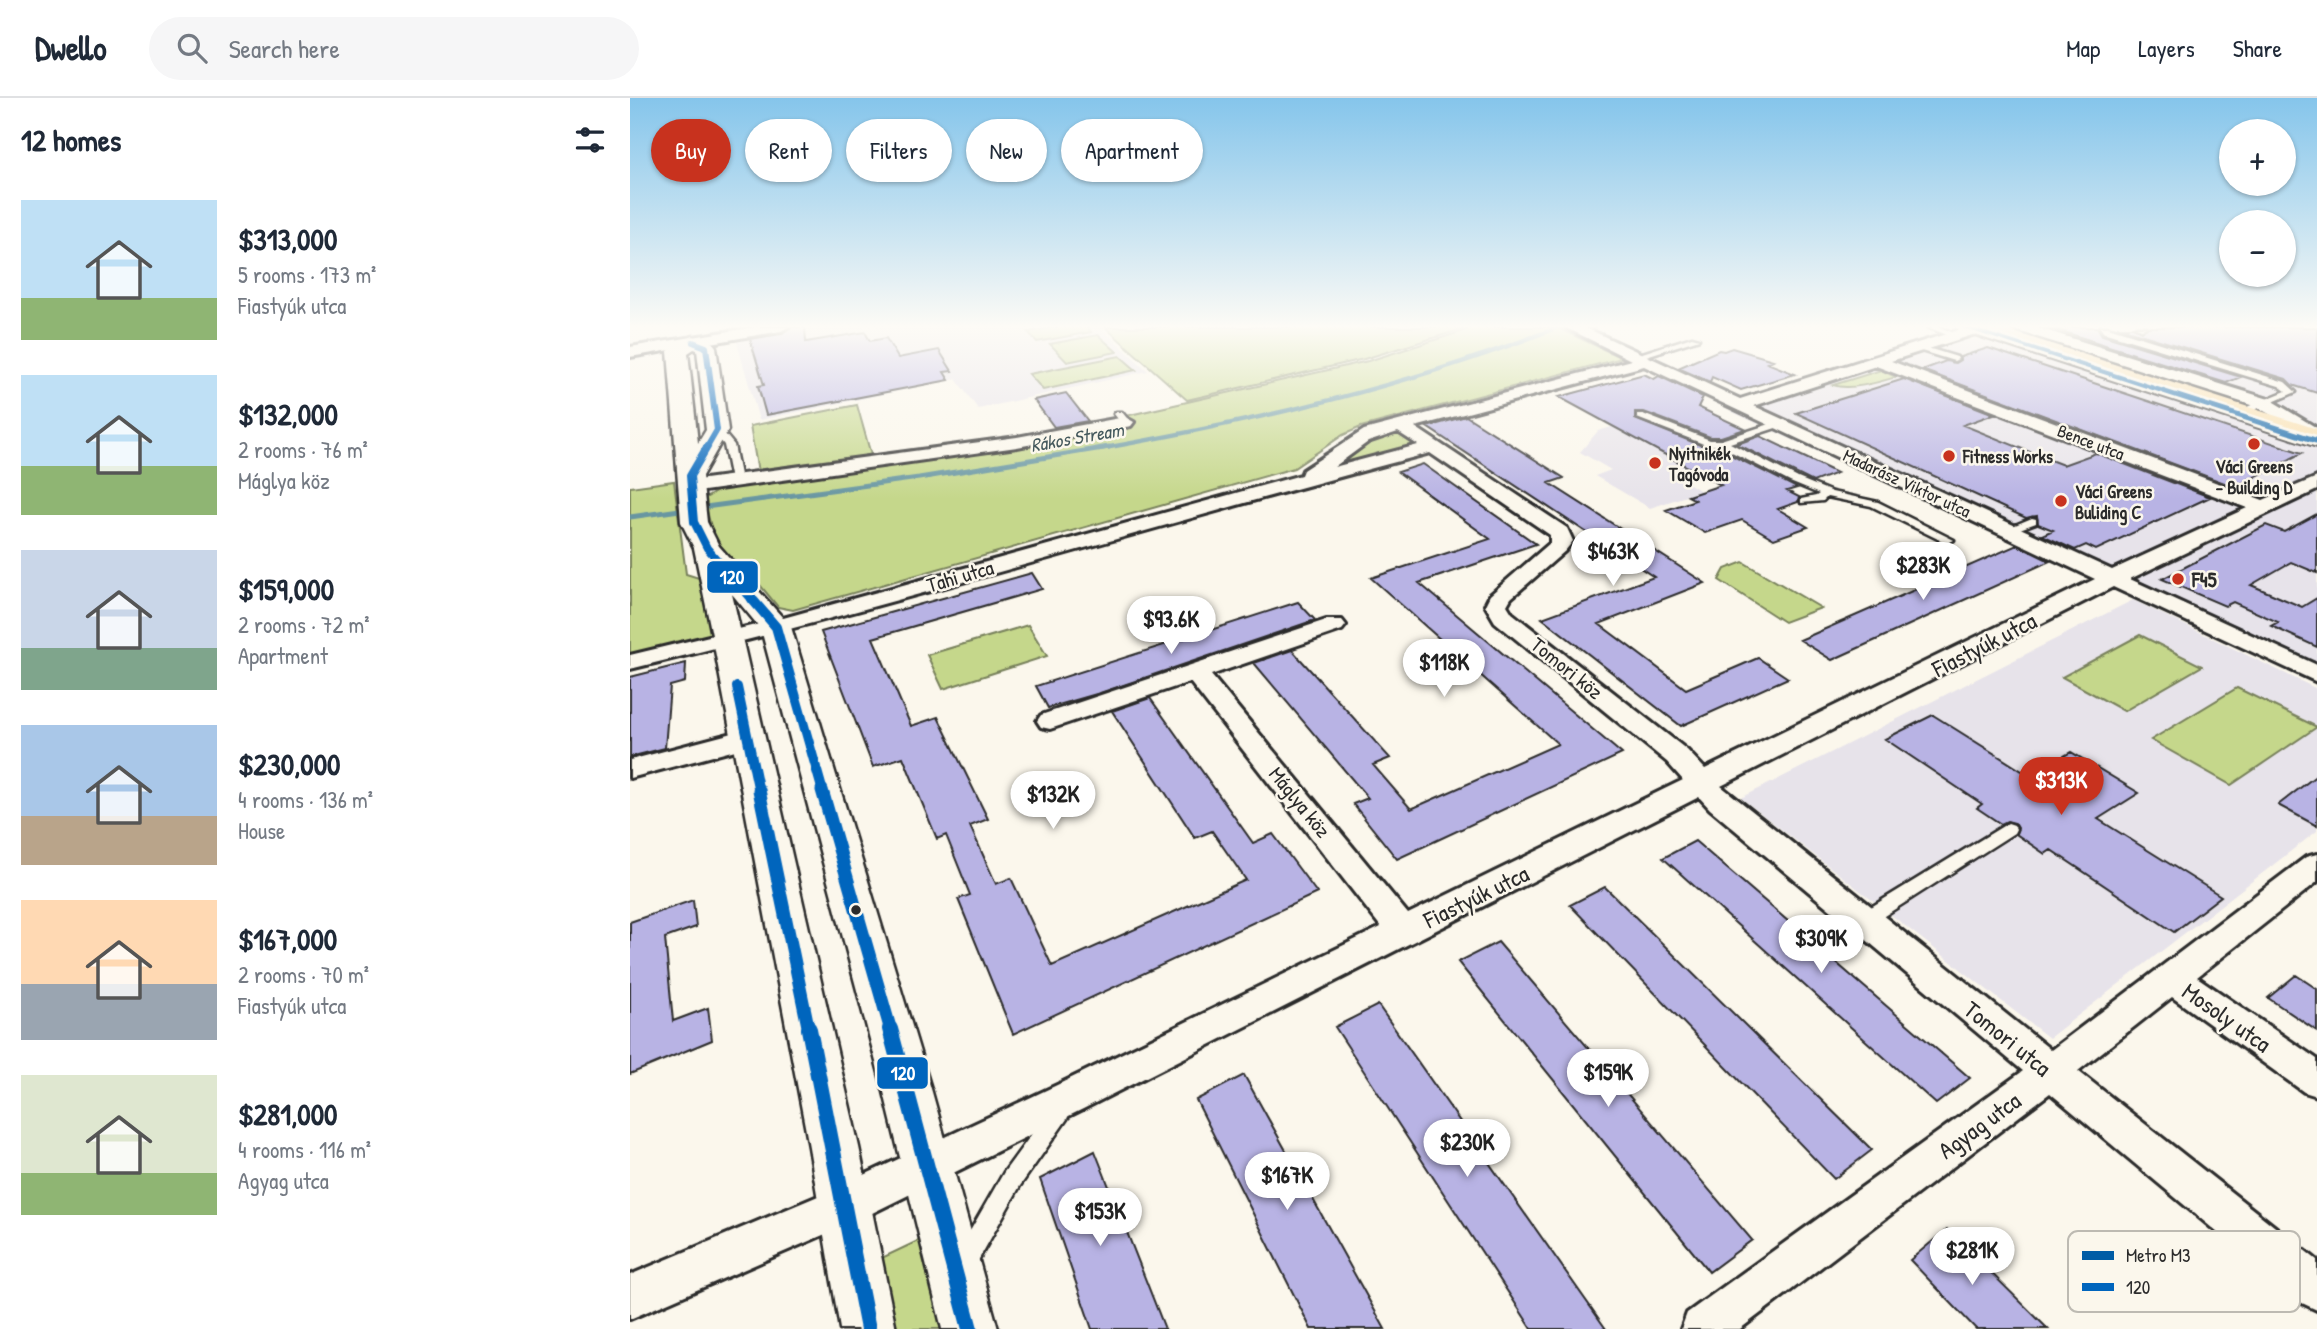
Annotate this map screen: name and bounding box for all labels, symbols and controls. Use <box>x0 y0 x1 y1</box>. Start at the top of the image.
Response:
search box <box>149 17 639 80</box>
text: Dwello <box>35 26 107 70</box>
icon: search <box>173 29 211 67</box>
text: Search here <box>229 31 340 66</box>
text: Map <box>2066 32 2100 64</box>
text: Layers <box>2138 32 2195 64</box>
text: Share <box>2233 32 2282 64</box>
chip: Buy <box>651 119 731 182</box>
chip: Rent <box>745 119 832 182</box>
chip: Filters <box>846 119 952 182</box>
chip: New <box>966 119 1047 182</box>
chip: Apartment <box>1061 119 1203 182</box>
map controls <box>2219 119 2296 287</box>
button: + <box>2219 119 2296 196</box>
text: 12 homes <box>21 120 121 160</box>
icon: filters <box>571 121 609 159</box>
button: − <box>2219 210 2296 287</box>
text: $313,000 <box>238 219 337 259</box>
icon: home <box>77 228 161 312</box>
text: 5 rooms · 173 m² <box>238 259 376 290</box>
text: Fiastyúk utca <box>238 290 346 321</box>
text: $132,000 <box>238 394 338 434</box>
icon: home <box>77 403 161 487</box>
water label: Rákos Stream <box>1029 416 1127 458</box>
street label: Bence utca <box>2054 418 2128 466</box>
text: 2 rooms · 76 m² <box>238 434 368 465</box>
marker: Váci Greens - Building D <box>2246 436 2262 452</box>
place label: Nyitnikék Tagóvoda <box>1668 441 1731 488</box>
street label: Madarász Viktor utca <box>1839 442 1975 524</box>
place label: Fitness Works <box>1962 444 2053 469</box>
marker: Fitness Works <box>1941 448 1957 464</box>
place label: Váci Greens - Building D <box>2215 454 2293 501</box>
marker: Nyitnikék Tagóvoda <box>1647 455 1663 471</box>
text: Máglya köz <box>238 465 330 496</box>
place label: Váci Greens Buliding C <box>2075 479 2152 526</box>
marker: Váci Greens Buliding C <box>2053 493 2069 509</box>
pin: $463K <box>1564 528 1662 588</box>
text: $463K <box>1587 535 1639 566</box>
pin: $283K <box>1874 542 1972 602</box>
text: $283K <box>1896 549 1950 580</box>
street label: Tahi utca <box>923 553 997 599</box>
line badge: 120 <box>706 560 759 594</box>
text: 120 <box>720 564 745 590</box>
place label: F45 <box>2191 565 2217 594</box>
text: $159,000 <box>238 569 334 609</box>
marker: F45 <box>2170 571 2186 587</box>
icon: home <box>77 578 161 662</box>
pin: $93.6K <box>1114 596 1228 656</box>
text: $93.6K <box>1143 603 1199 634</box>
street label: Fiastyúk utca <box>1925 604 2042 684</box>
text: 2 rooms · 72 m² <box>238 609 370 640</box>
street label: Tomori köz <box>1525 630 1609 706</box>
text: Apartment <box>238 640 328 671</box>
pin: $118K <box>1395 640 1493 699</box>
text: $118K <box>1419 646 1469 677</box>
text: $230,000 <box>238 744 341 784</box>
icon: home <box>77 753 161 837</box>
pin: $313K <box>2012 758 2110 817</box>
street label: Máglya köz <box>1262 760 1338 844</box>
text: $313K <box>2035 764 2087 795</box>
pin: $132K <box>1004 772 1102 831</box>
text: $132K <box>1026 778 1080 809</box>
text: 4 rooms · 136 m² <box>238 784 373 815</box>
text: House <box>238 815 285 846</box>
street label: Fiastyúk utca <box>1417 857 1534 936</box>
unlabelled marker <box>849 903 863 917</box>
pin: $309K <box>1772 916 1870 975</box>
text: $167,000 <box>238 919 337 959</box>
text: $309K <box>1795 922 1847 953</box>
icon: home <box>77 928 161 1012</box>
text: 2 rooms · 70 m² <box>238 959 369 990</box>
street label: Mosoly utca <box>2176 975 2278 1059</box>
text: Fiastyúk utca <box>238 990 346 1021</box>
street label: Tomori utca <box>1958 993 2058 1083</box>
pin: $159K <box>1559 1049 1657 1109</box>
line badge: 120 <box>876 1056 929 1090</box>
text: $159K <box>1583 1056 1633 1087</box>
text: 120 <box>891 1060 916 1086</box>
street label: Agyag utca <box>1931 1084 2027 1166</box>
text: $281,000 <box>238 1094 338 1134</box>
icon: home <box>77 1103 161 1187</box>
pin: $230K <box>1418 1119 1516 1179</box>
text: $230K <box>1439 1126 1495 1157</box>
text: 4 rooms · 116 m² <box>238 1134 371 1165</box>
pin: $167K <box>1238 1152 1336 1212</box>
text: $167K <box>1261 1159 1313 1190</box>
text: Agyag utca <box>238 1165 329 1196</box>
pin: $153K <box>1051 1188 1149 1248</box>
text: $153K <box>1074 1195 1126 1226</box>
pin: $281K <box>1923 1228 2021 1287</box>
legend <box>2068 1231 2300 1312</box>
text: $281K <box>1946 1234 1998 1265</box>
text: Metro M3 <box>2126 1242 2191 1268</box>
text: 120 <box>2126 1274 2150 1300</box>

